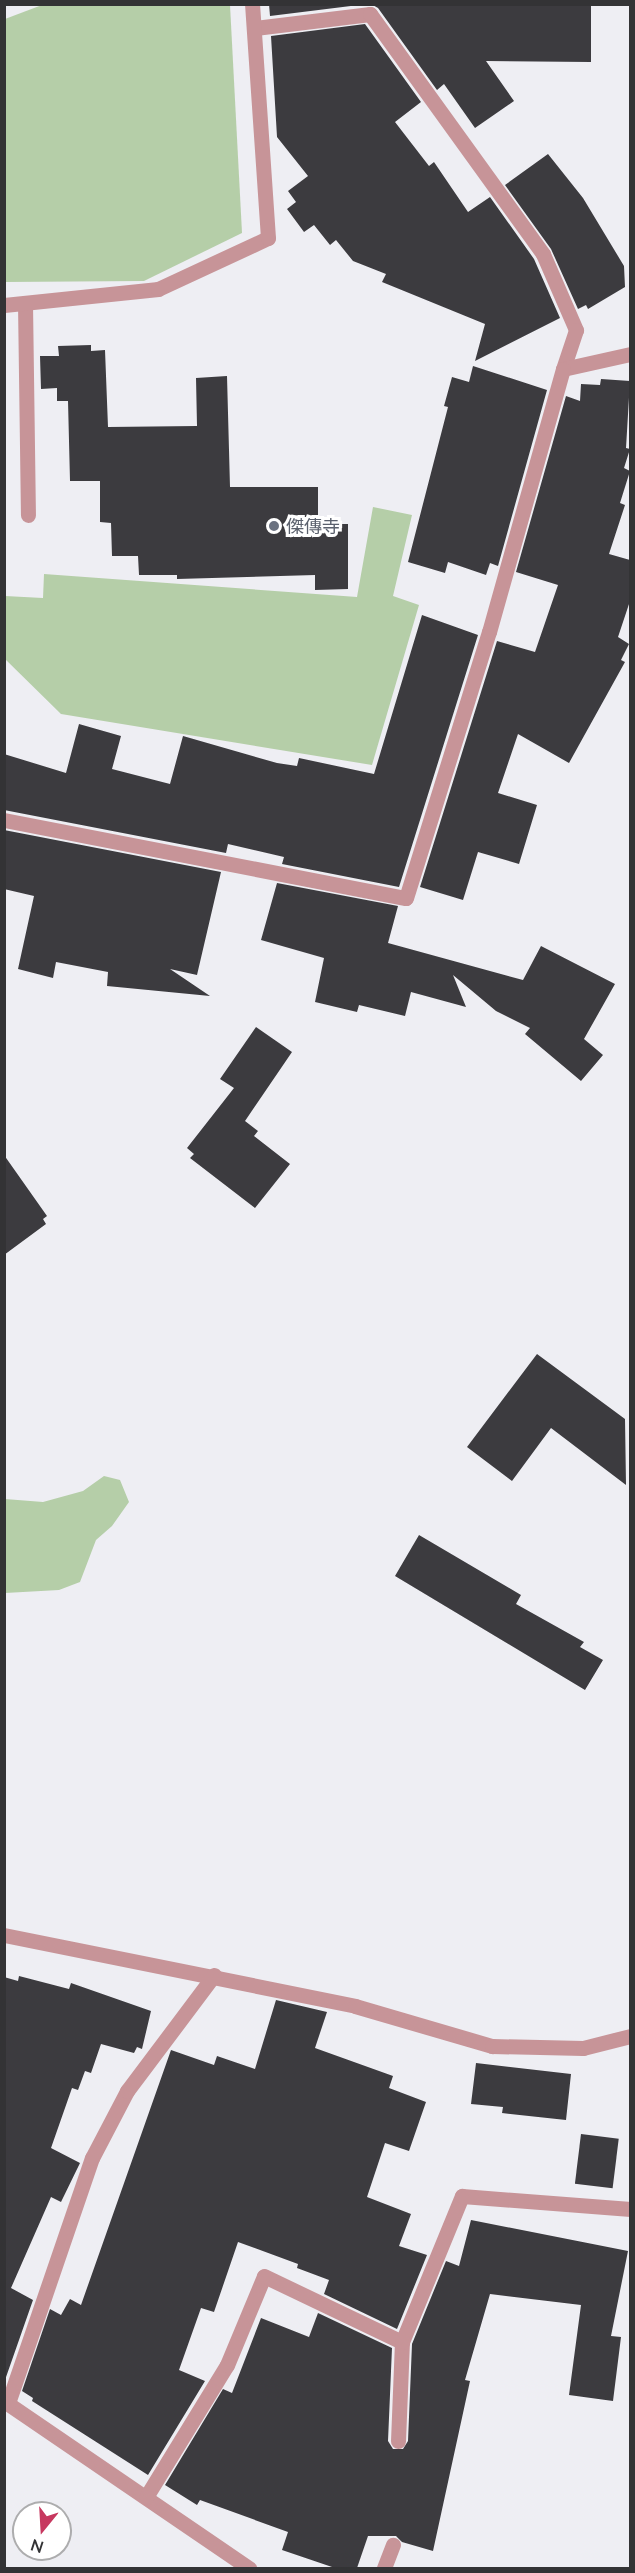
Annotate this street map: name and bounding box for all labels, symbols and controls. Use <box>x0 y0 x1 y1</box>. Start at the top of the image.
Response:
place label: 傑傳寺 <box>286 515 340 537</box>
marker: 傑傳寺 <box>267 519 281 533</box>
north arrow <box>12 2501 72 2561</box>
text: N <box>28 2536 46 2558</box>

